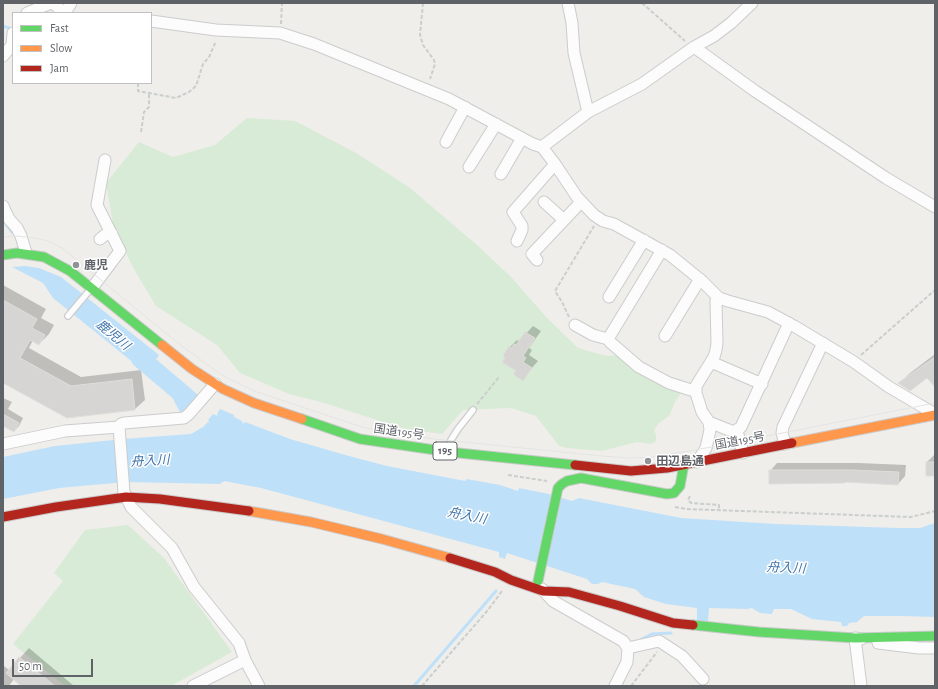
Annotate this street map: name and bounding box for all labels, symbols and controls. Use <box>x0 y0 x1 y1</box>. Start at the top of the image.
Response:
legend <box>12 12 152 84</box>
text: Fast <box>50 22 69 34</box>
text: Slow <box>50 42 72 54</box>
text: Jam <box>50 62 69 74</box>
place label: 鹿児 <box>84 258 108 272</box>
marker: 鹿児 <box>71 260 81 270</box>
water label: 鹿児川 <box>93 316 133 354</box>
street label: 国道195号 <box>373 421 425 443</box>
street label: 国道195号 <box>714 429 766 453</box>
road number: 195 <box>433 442 457 460</box>
water label: 舟入川 <box>130 452 170 470</box>
place label: 田辺島通 <box>656 454 704 468</box>
marker: 田辺島通 <box>643 456 653 466</box>
water label: 舟入川 <box>446 505 488 527</box>
water label: 舟入川 <box>766 559 806 577</box>
scale bar <box>14 651 95 677</box>
text: 50 m <box>19 660 42 672</box>

